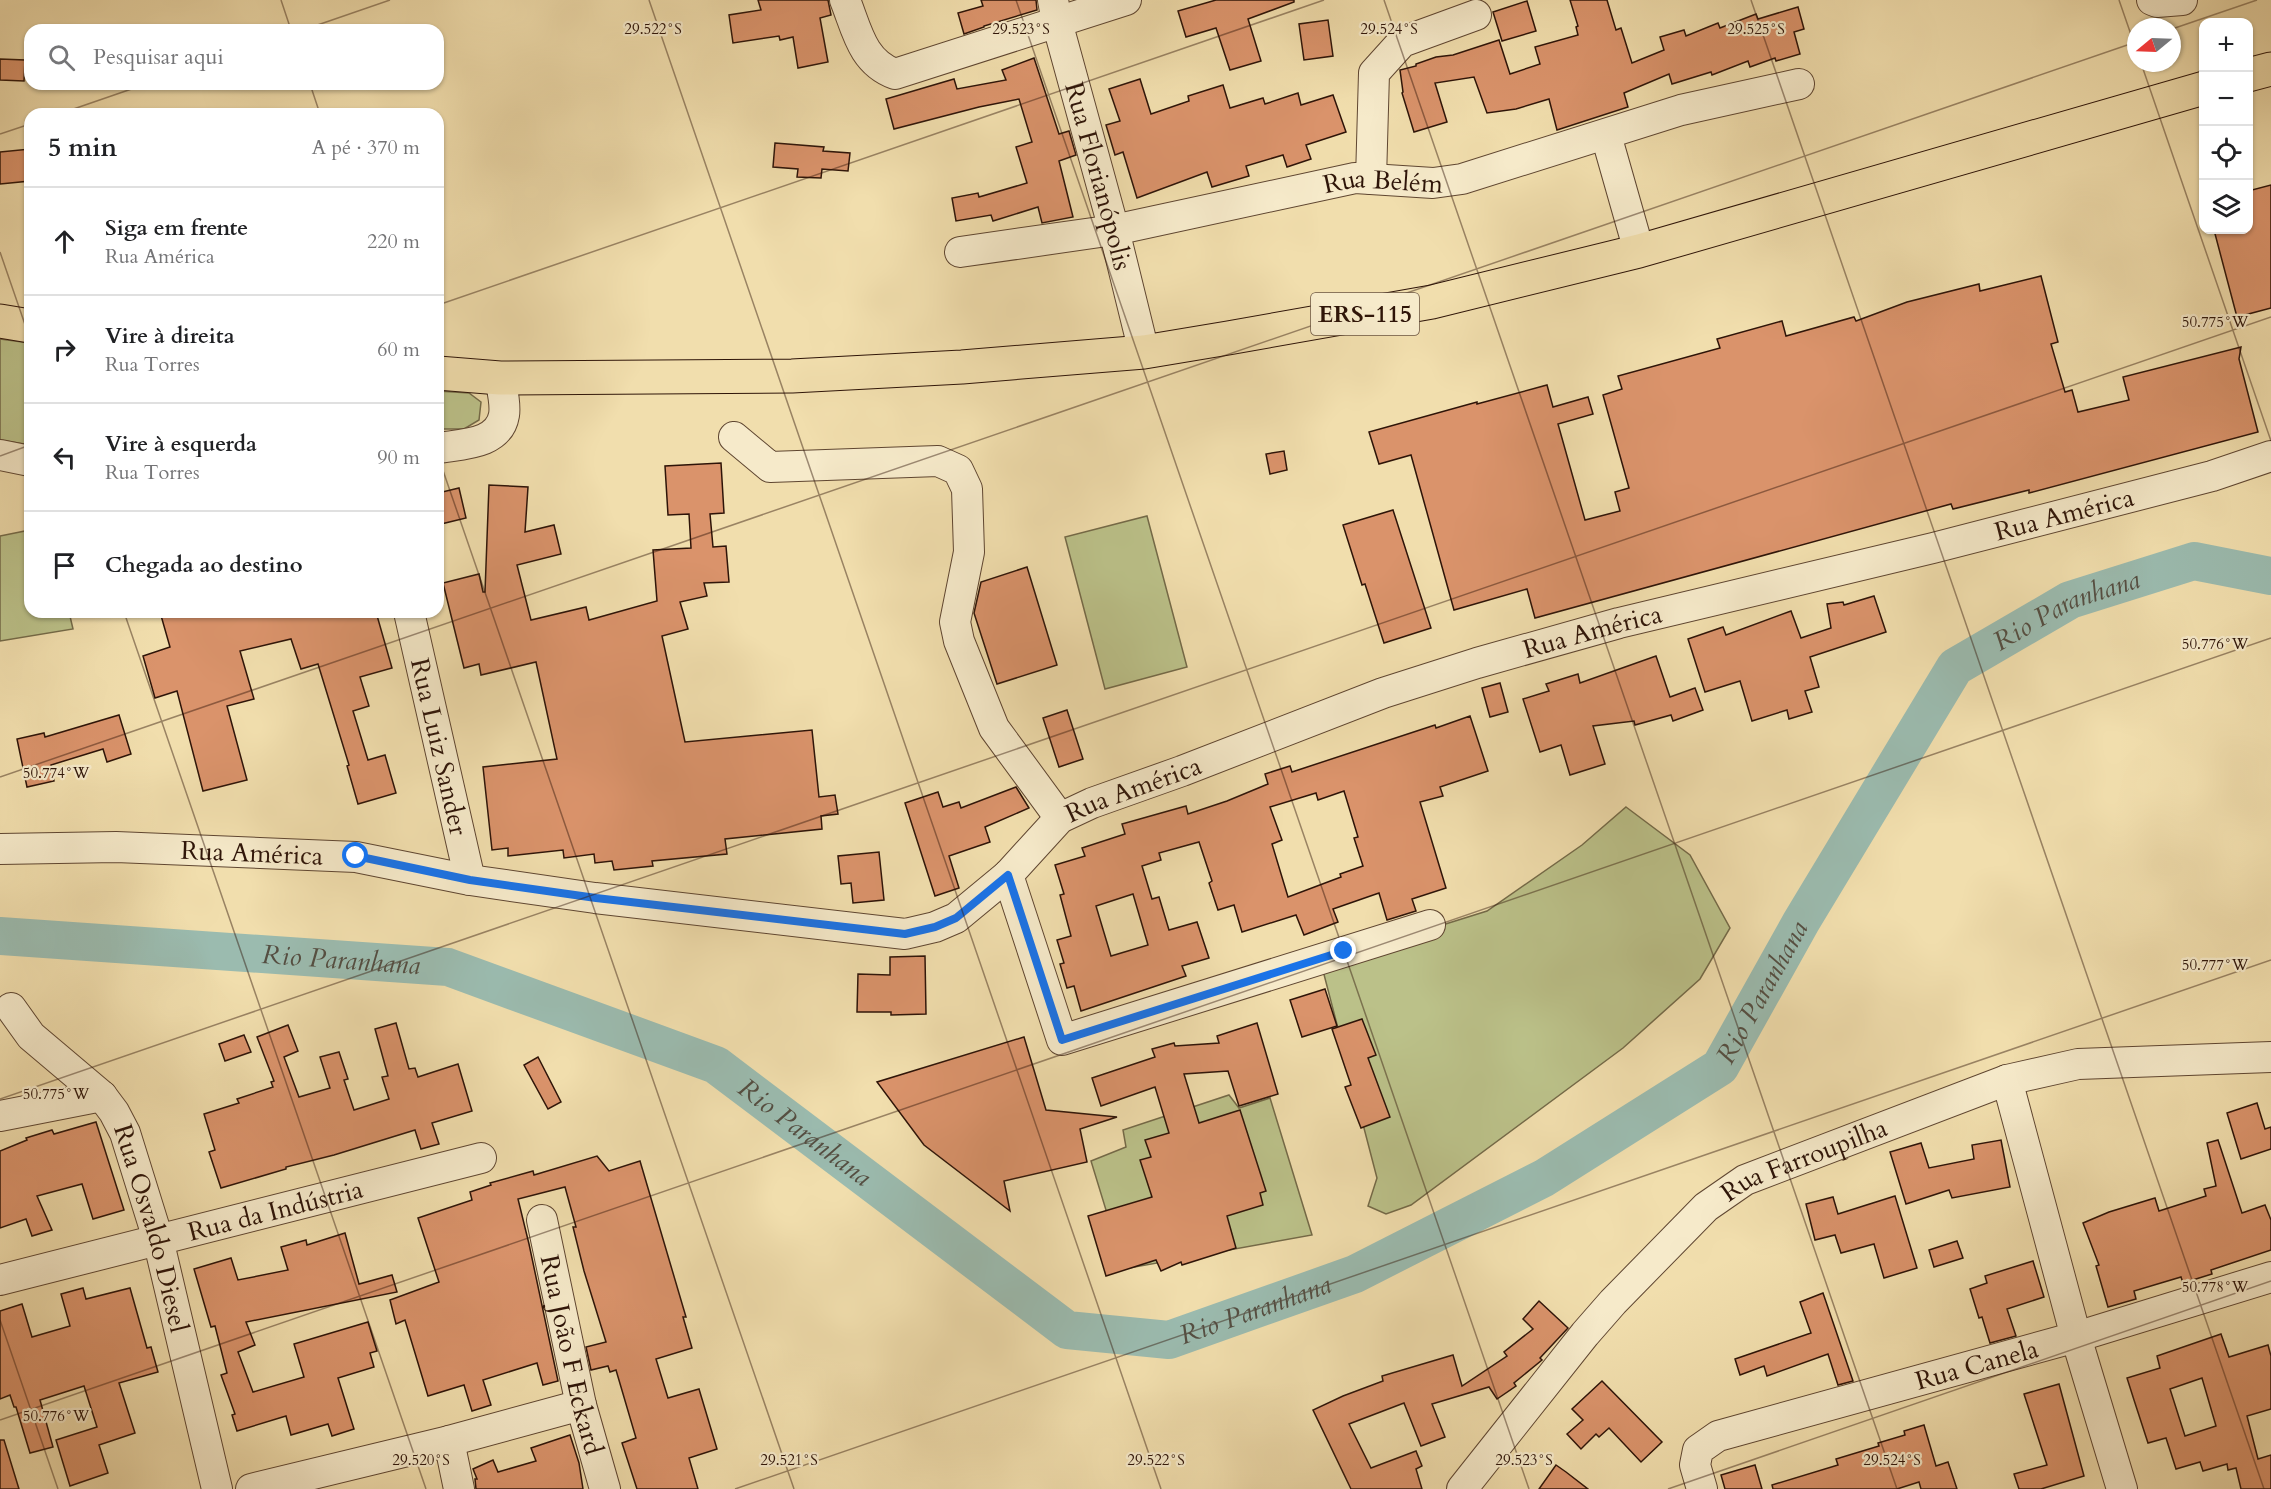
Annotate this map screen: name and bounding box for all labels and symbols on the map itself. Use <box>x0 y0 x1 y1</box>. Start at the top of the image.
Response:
north arrow <box>2127 18 2181 72</box>
text: 29.522°S <box>624 19 682 39</box>
text: 29.523°S <box>992 19 1050 39</box>
text: 29.524°S <box>1360 19 1418 39</box>
text: 29.525°S <box>1727 19 1785 39</box>
street label: Rua Florianópolis <box>1057 78 1141 274</box>
street label: Rua Belém <box>1320 161 1444 202</box>
road number: ERS-115 <box>1311 293 1419 335</box>
text: 50.775°W <box>2182 312 2249 332</box>
street label: Rua América <box>1991 479 2138 549</box>
water label: Rio Paranhana <box>1986 561 2144 660</box>
street label: Rua América <box>1519 596 1665 667</box>
text: 50.776°W <box>2182 634 2249 654</box>
street label: Rua Luiz Sander <box>403 655 477 839</box>
street label: Rua América <box>1059 748 1206 831</box>
text: 50.774°W <box>23 763 90 783</box>
street label: Rua América <box>180 832 324 873</box>
route start <box>342 842 368 868</box>
water label: Rio Paranhana <box>1707 914 1817 1070</box>
water label: Rio Paranhana <box>261 936 422 984</box>
route end <box>1330 937 1356 963</box>
text: 50.777°W <box>2182 955 2249 975</box>
water label: Rio Paranhana <box>731 1070 880 1195</box>
text: 50.775°W <box>23 1084 90 1104</box>
street label: Rua Farroupilha <box>1713 1110 1892 1209</box>
street label: Rua Osvaldo Diesel <box>106 1120 197 1336</box>
street label: Rua da Indústria <box>184 1171 366 1249</box>
street label: Rua João F Eckard <box>532 1252 612 1459</box>
water label: Rio Paranhana <box>1174 1265 1336 1353</box>
text: 50.778°W <box>2182 1277 2249 1297</box>
street label: Rua Canela <box>1911 1331 2042 1398</box>
text: 50.776°W <box>23 1406 90 1426</box>
text: 29.520°S <box>392 1450 450 1470</box>
text: 29.521°S <box>760 1450 818 1470</box>
text: 29.522°S <box>1127 1450 1185 1470</box>
text: 29.523°S <box>1495 1450 1553 1470</box>
text: 29.524°S <box>1863 1450 1921 1470</box>

